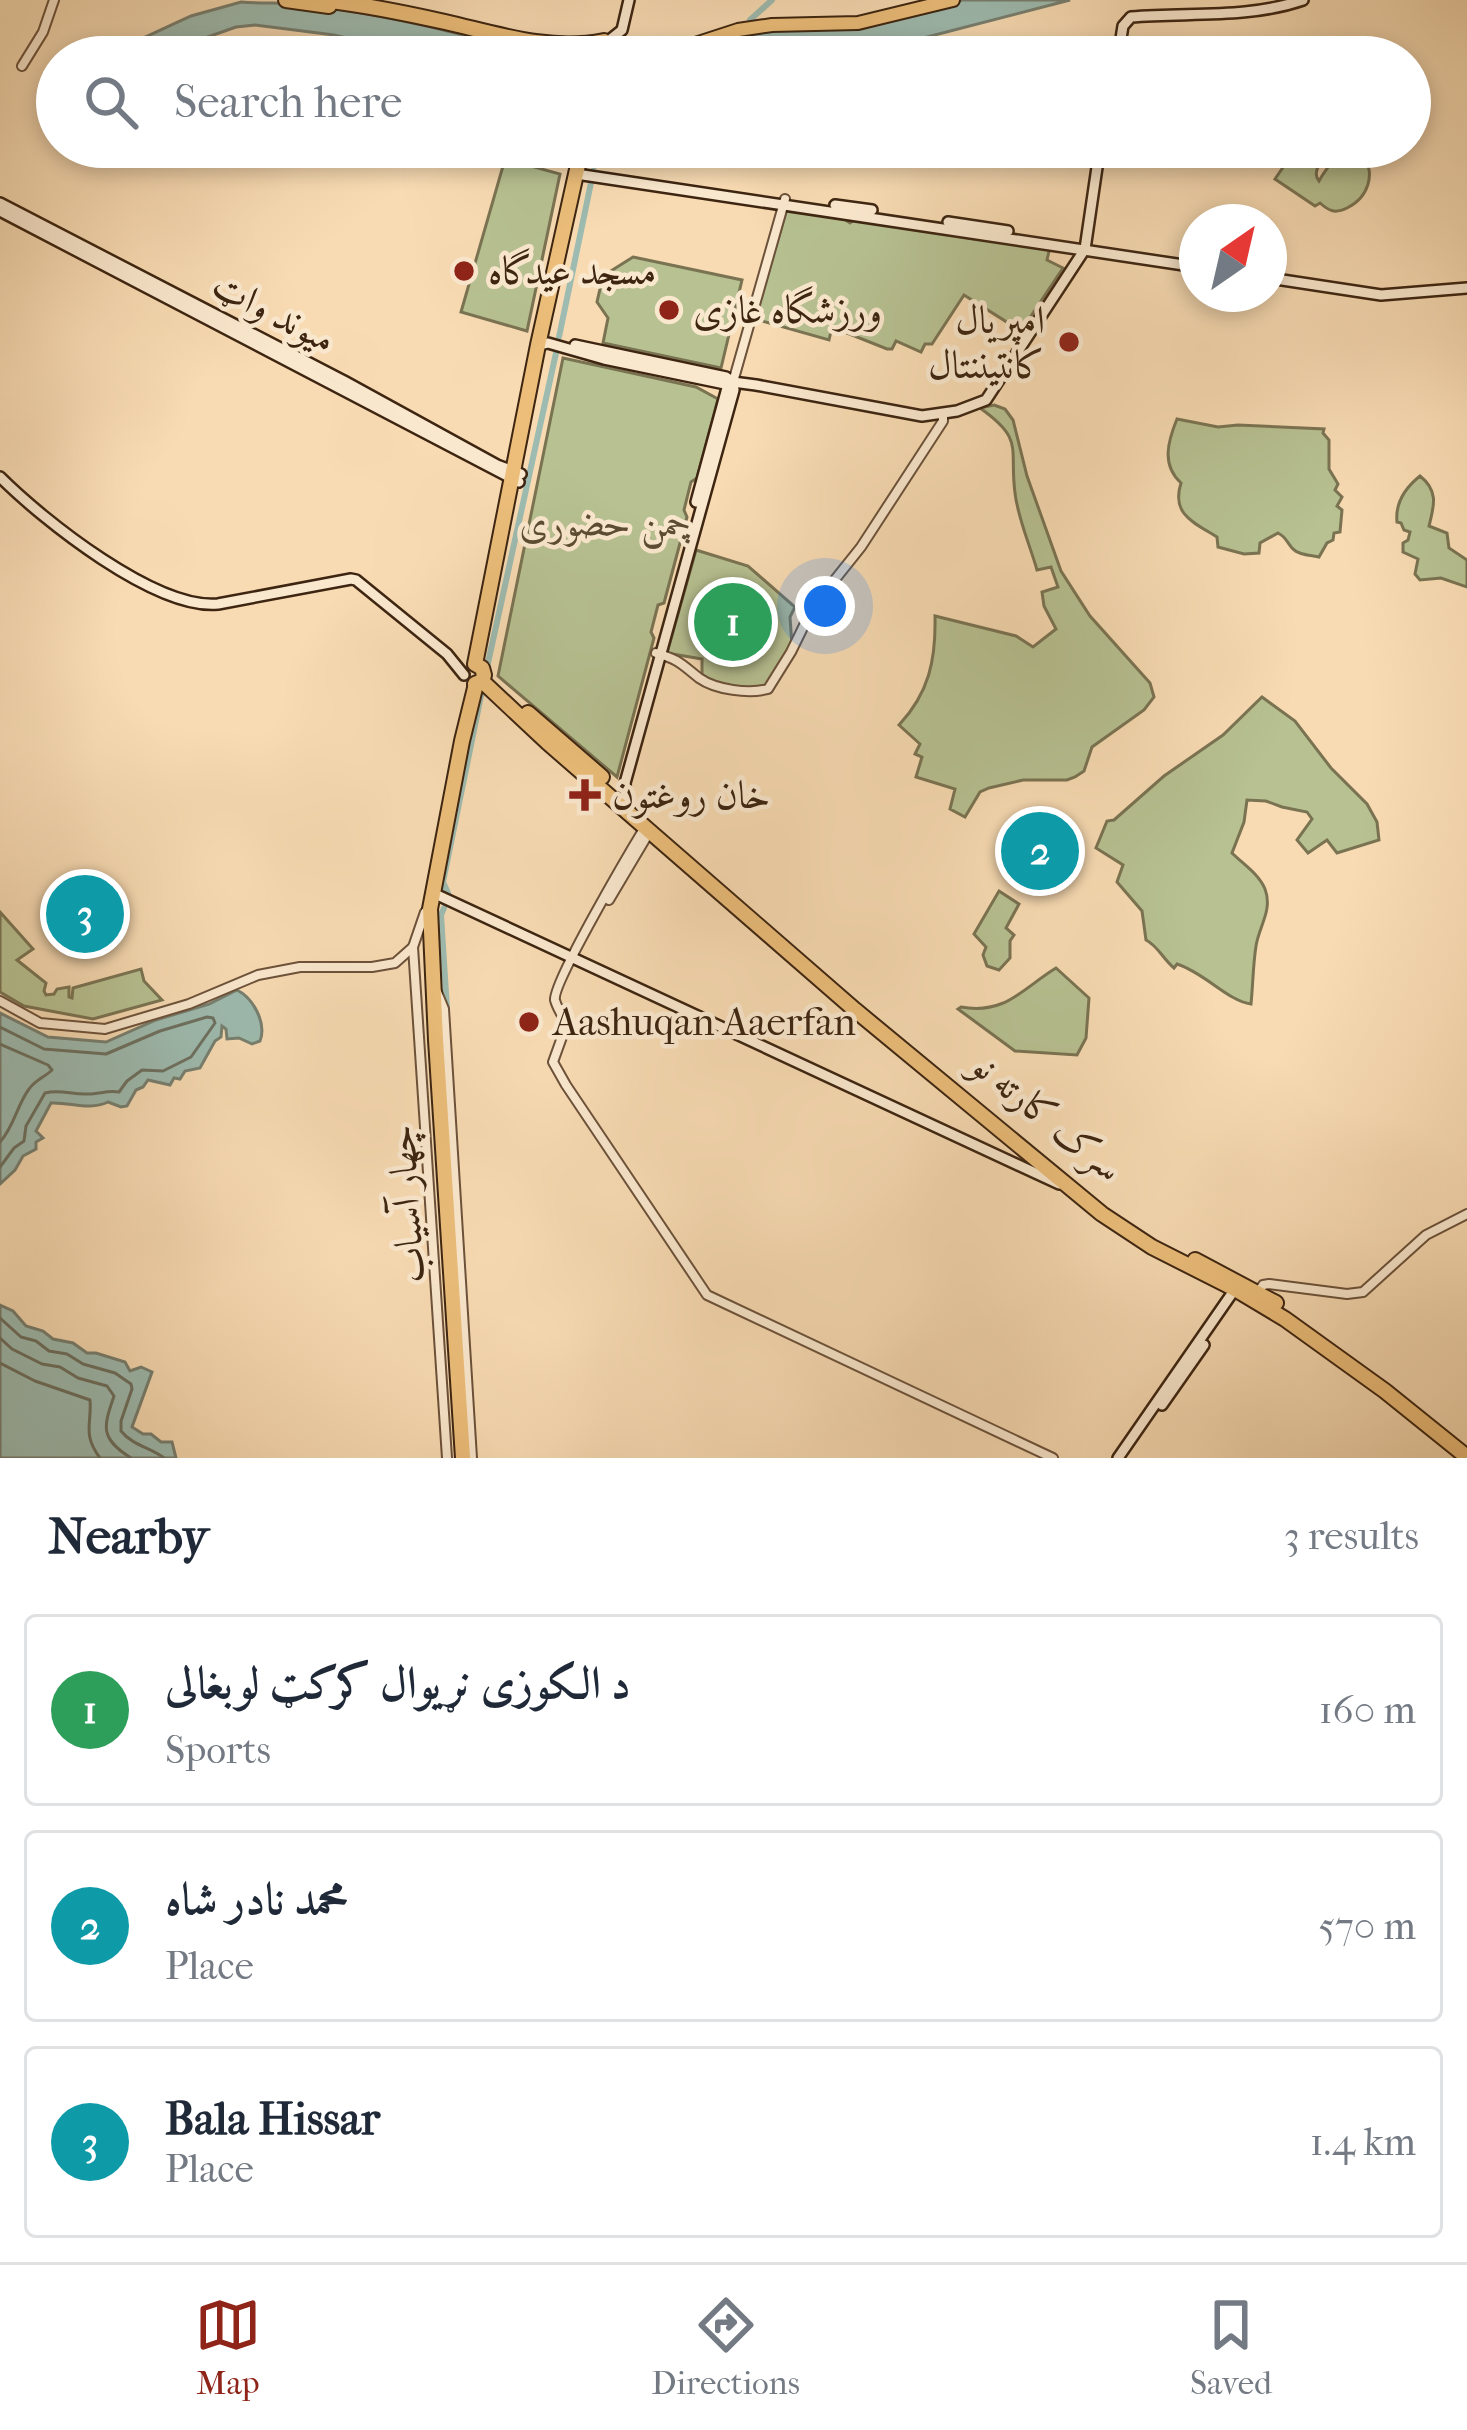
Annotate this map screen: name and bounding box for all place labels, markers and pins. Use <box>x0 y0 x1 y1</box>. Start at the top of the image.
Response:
place label: مسجد عیدگاه <box>488 248 656 294</box>
marker: مسجد عیدگاه <box>451 258 477 284</box>
place label: ورزشگاه غازی <box>693 285 882 333</box>
marker: ورزشگاه غازی <box>656 297 682 323</box>
place label: امپریال کانتیننتال <box>928 297 1045 388</box>
marker: امپریال کانتیننتال <box>1056 329 1082 355</box>
pin: 1 <box>694 577 772 667</box>
place label: خان روغتون <box>612 772 770 819</box>
marker: خان روغتون <box>569 779 601 811</box>
pin: 2 <box>1001 806 1079 896</box>
pin: 3 <box>46 869 124 959</box>
place label: Aashuqan Aaerfan <box>551 999 856 1045</box>
marker: Aashuqan Aaerfan <box>516 1009 542 1035</box>

